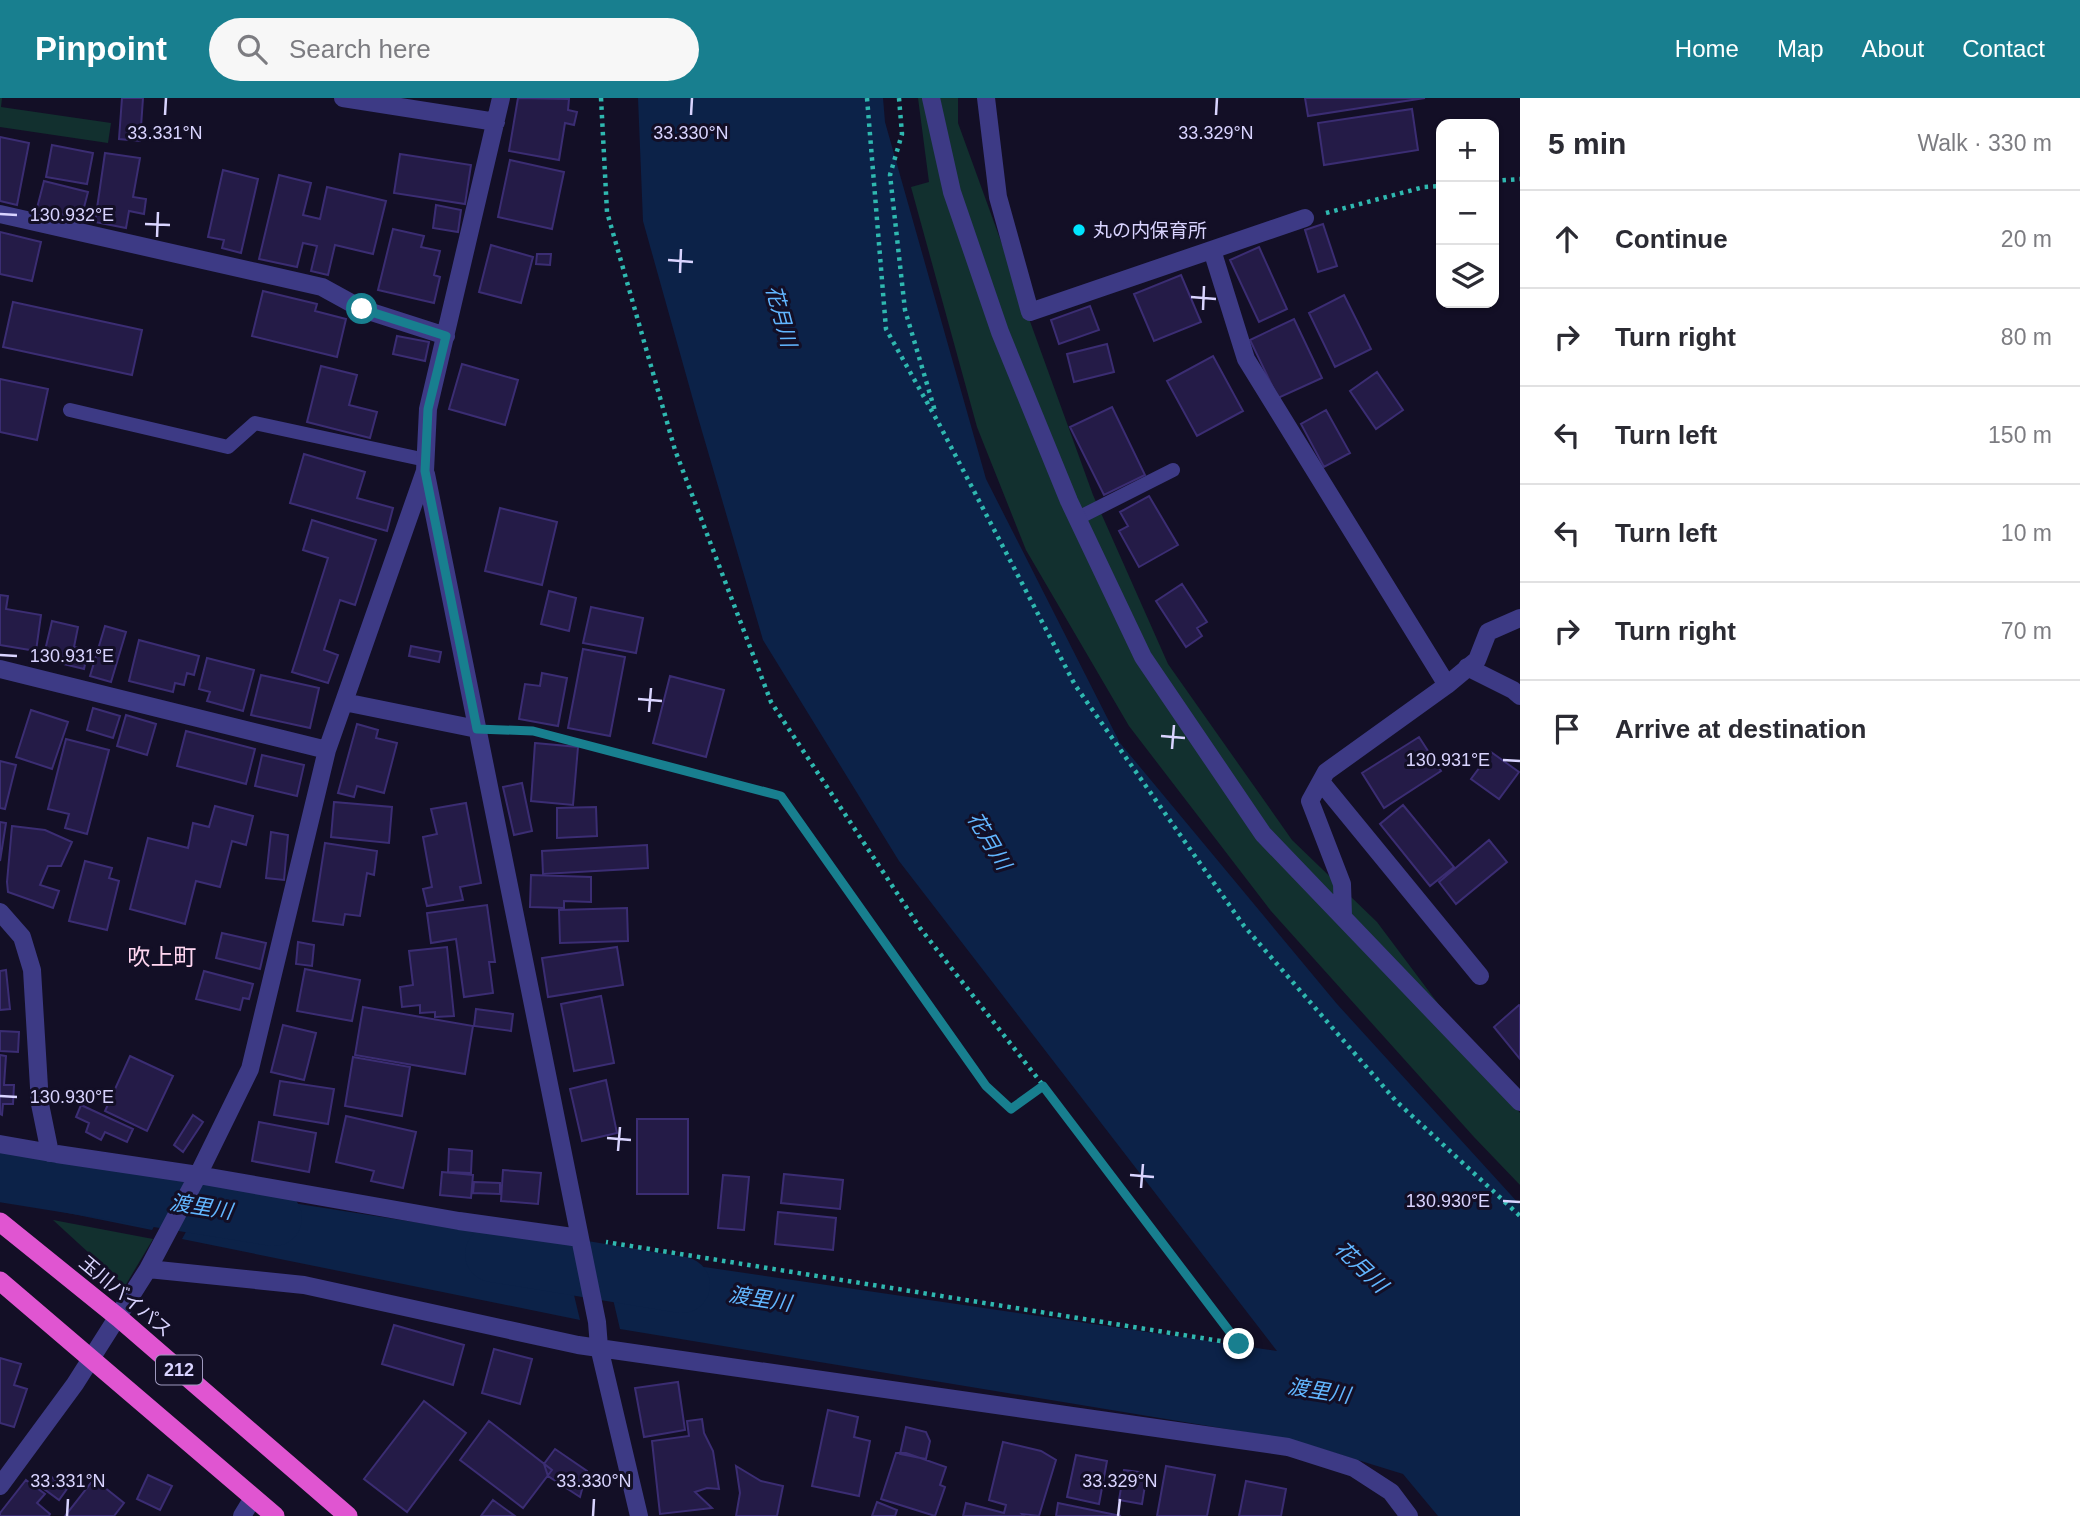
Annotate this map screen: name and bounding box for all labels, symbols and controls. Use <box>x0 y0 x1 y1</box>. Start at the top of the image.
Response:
search box <box>209 18 699 81</box>
text: Pinpoint <box>35 30 167 67</box>
icon: search <box>233 30 271 68</box>
text: Search here <box>289 34 431 64</box>
text: Home <box>1675 35 1739 62</box>
text: Map <box>1777 35 1824 62</box>
text: About <box>1862 35 1924 62</box>
text: Contact <box>1962 35 2045 62</box>
map controls <box>1436 119 1499 308</box>
button: + <box>1436 119 1499 182</box>
text: 33.331°N <box>127 123 203 143</box>
text: 33.330°N <box>653 123 729 143</box>
text: 33.329°N <box>1178 123 1254 143</box>
text: 5 min <box>1548 127 1626 160</box>
text: Walk · 330 m <box>1917 130 2052 156</box>
button: − <box>1436 182 1499 245</box>
text: 130.932°E <box>30 205 114 225</box>
place label: 丸の内保育所 <box>1093 220 1207 241</box>
icon: ahead <box>1548 220 1586 258</box>
marker: 丸の内保育所 <box>1071 222 1087 238</box>
text: Continue <box>1615 224 1728 254</box>
text: 20 m <box>2001 226 2052 252</box>
button: layers <box>1436 245 1499 308</box>
water label: 花月川 <box>762 282 801 351</box>
route start <box>346 293 377 324</box>
icon: right <box>1548 318 1586 356</box>
text: Turn right <box>1615 322 1736 352</box>
text: 80 m <box>2001 324 2052 350</box>
icon: left <box>1548 416 1586 454</box>
text: Turn left <box>1615 420 1717 450</box>
text: 150 m <box>1988 422 2052 448</box>
icon: left <box>1548 514 1586 552</box>
text: Turn left <box>1615 518 1717 548</box>
text: 10 m <box>2001 520 2052 546</box>
icon: right <box>1548 612 1586 650</box>
text: Turn right <box>1615 616 1736 646</box>
text: 70 m <box>2001 618 2052 644</box>
text: 130.931°E <box>30 646 114 666</box>
icon: arrive <box>1548 710 1586 748</box>
text: Arrive at destination <box>1615 714 1866 744</box>
text: 130.931°E <box>1406 750 1490 770</box>
water label: 花月川 <box>963 808 1017 875</box>
district label: 吹上町 <box>128 944 197 970</box>
text: 130.930°E <box>30 1087 114 1107</box>
water label: 渡里川 <box>168 1190 236 1223</box>
text: 130.930°E <box>1406 1191 1490 1211</box>
water label: 花月川 <box>1331 1236 1393 1298</box>
street label: 玉川バイパス <box>75 1252 176 1341</box>
water label: 渡里川 <box>727 1282 795 1315</box>
route end <box>1223 1328 1254 1359</box>
road number: 212 <box>156 1356 202 1385</box>
water label: 渡里川 <box>1286 1374 1354 1407</box>
text: 33.331°N <box>30 1471 106 1491</box>
text: 33.330°N <box>556 1471 632 1491</box>
text: 33.329°N <box>1082 1471 1158 1491</box>

